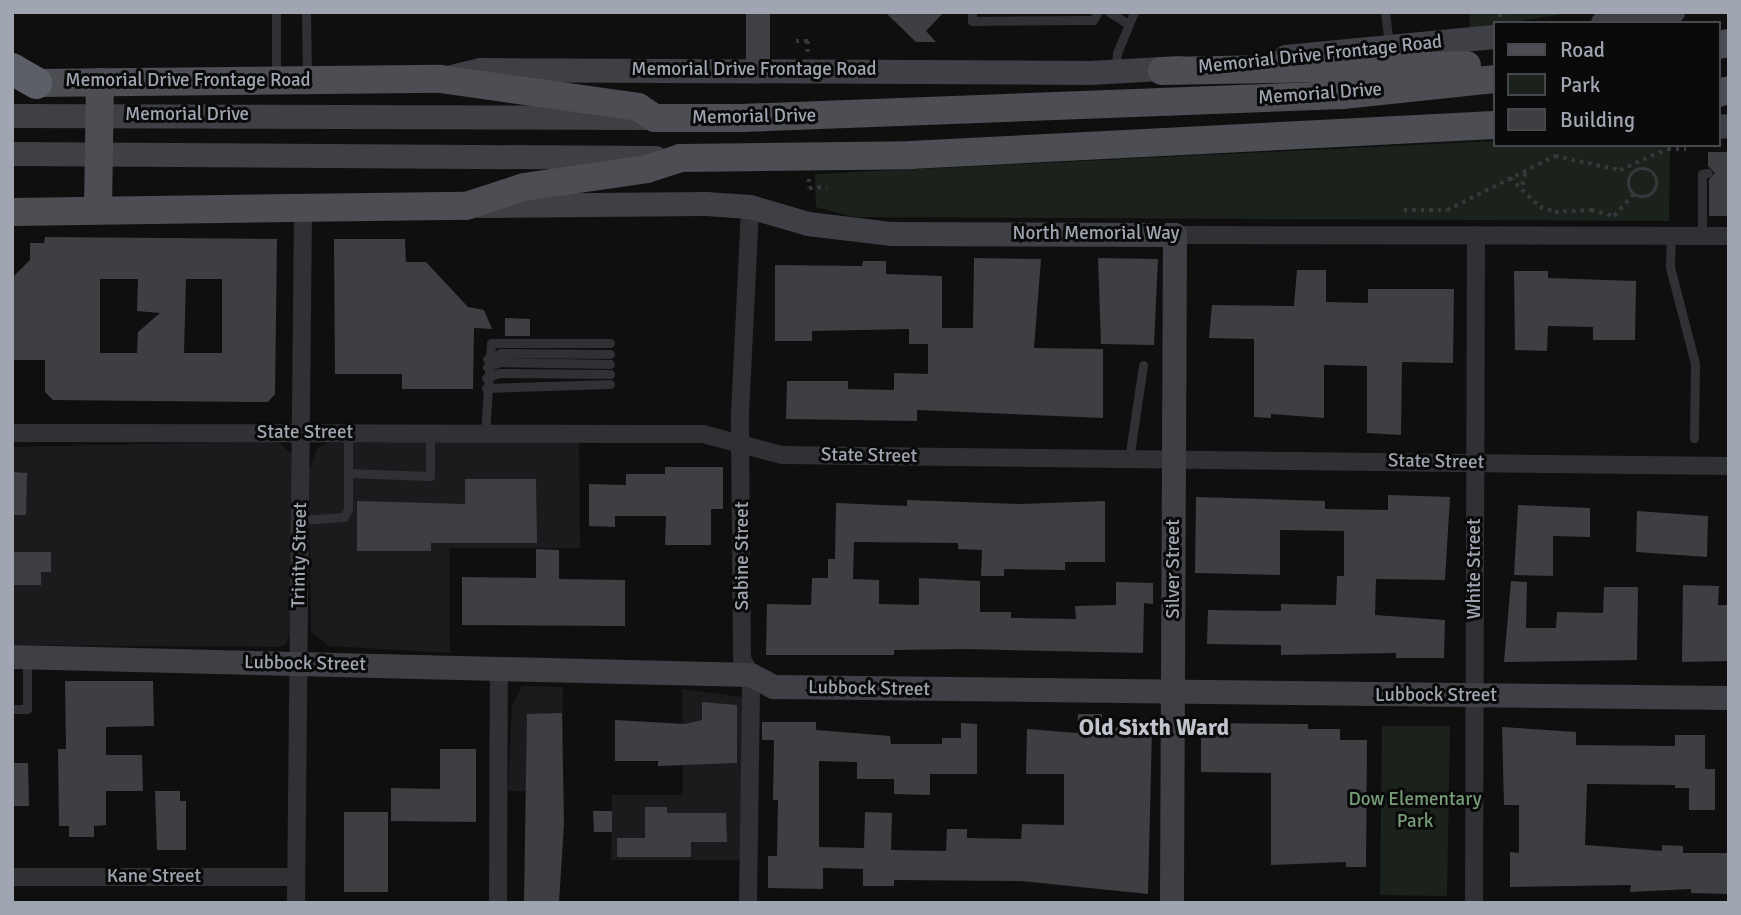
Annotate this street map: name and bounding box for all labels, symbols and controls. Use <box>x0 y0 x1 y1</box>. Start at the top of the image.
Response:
legend <box>1492 21 1720 147</box>
street label: Memorial Drive Frontage Road <box>1197 31 1443 79</box>
text: Road <box>1560 37 1605 63</box>
street label: Memorial Drive Frontage Road <box>631 59 877 81</box>
street label: Memorial Drive Frontage Road <box>65 70 311 92</box>
text: Park <box>1560 72 1600 98</box>
street label: Memorial Drive <box>1257 78 1383 110</box>
street label: Memorial Drive <box>125 104 249 126</box>
street label: Memorial Drive <box>692 105 816 129</box>
text: Building <box>1560 107 1635 133</box>
street label: North Memorial Way <box>1013 223 1179 245</box>
street label: State Street <box>257 422 353 444</box>
street label: State Street <box>821 444 917 468</box>
street label: State Street <box>1388 450 1484 474</box>
street label: Trinity Street <box>288 502 312 608</box>
street label: Sabine Street <box>732 502 754 610</box>
street label: White Street <box>1464 518 1486 620</box>
street label: Silver Street <box>1163 519 1185 619</box>
street label: Lubbock Street <box>244 652 366 676</box>
street label: Lubbock Street <box>808 677 930 701</box>
street label: Lubbock Street <box>1375 685 1497 707</box>
district label: Old Sixth Ward <box>1079 714 1229 742</box>
park label: Dow Elementary Park <box>1348 789 1482 833</box>
street label: Kane Street <box>107 866 201 888</box>

